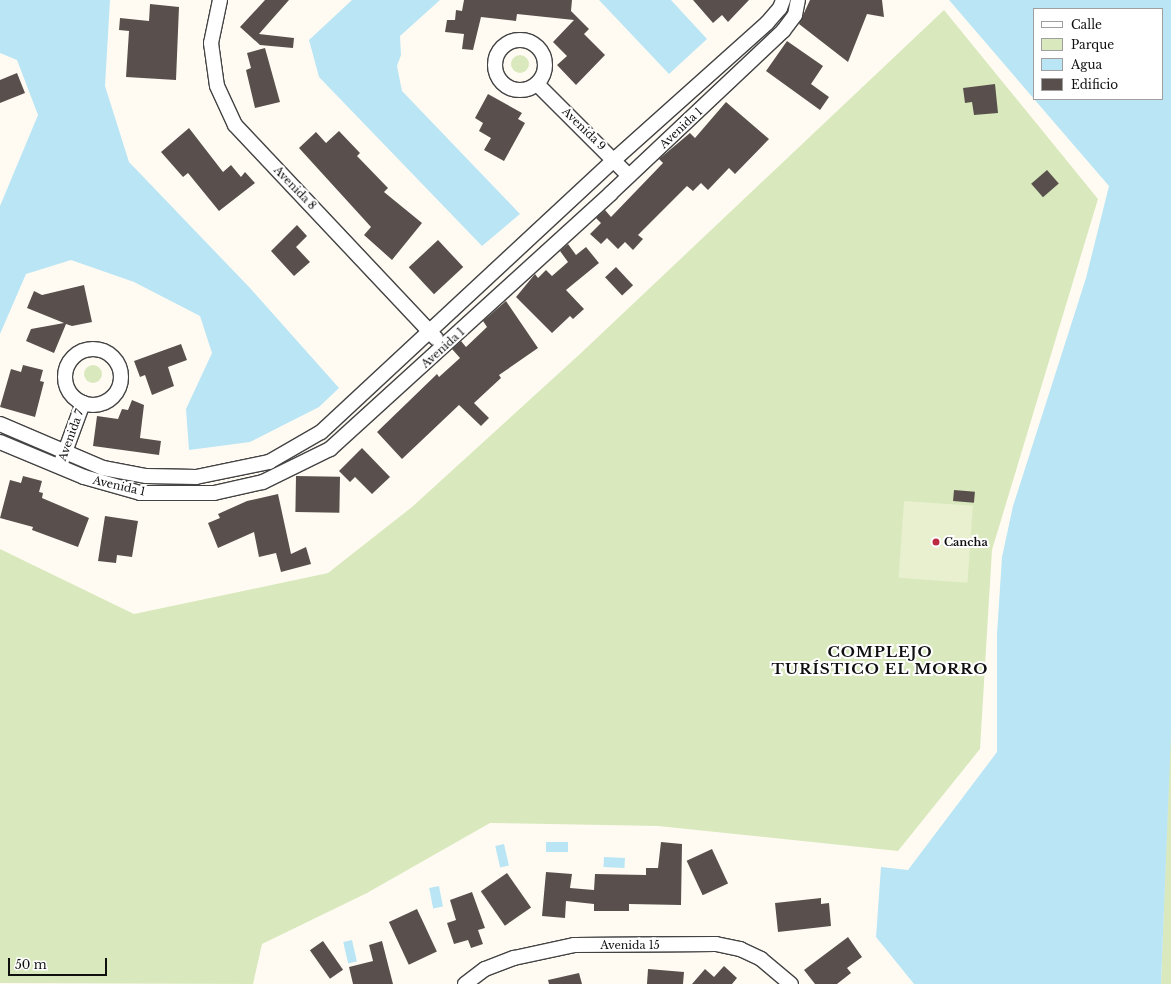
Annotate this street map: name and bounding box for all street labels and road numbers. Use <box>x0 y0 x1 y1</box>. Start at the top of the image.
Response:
street label: Avenida 9 <box>559 105 609 153</box>
street label: Avenida 1 <box>657 105 705 151</box>
street label: Avenida 8 <box>271 164 319 212</box>
street label: Avenida 1 <box>419 325 467 371</box>
street label: Avenida 7 <box>56 407 86 463</box>
street label: Avenida 1 <box>91 474 147 498</box>
street label: Avenida 15 <box>600 938 660 952</box>

